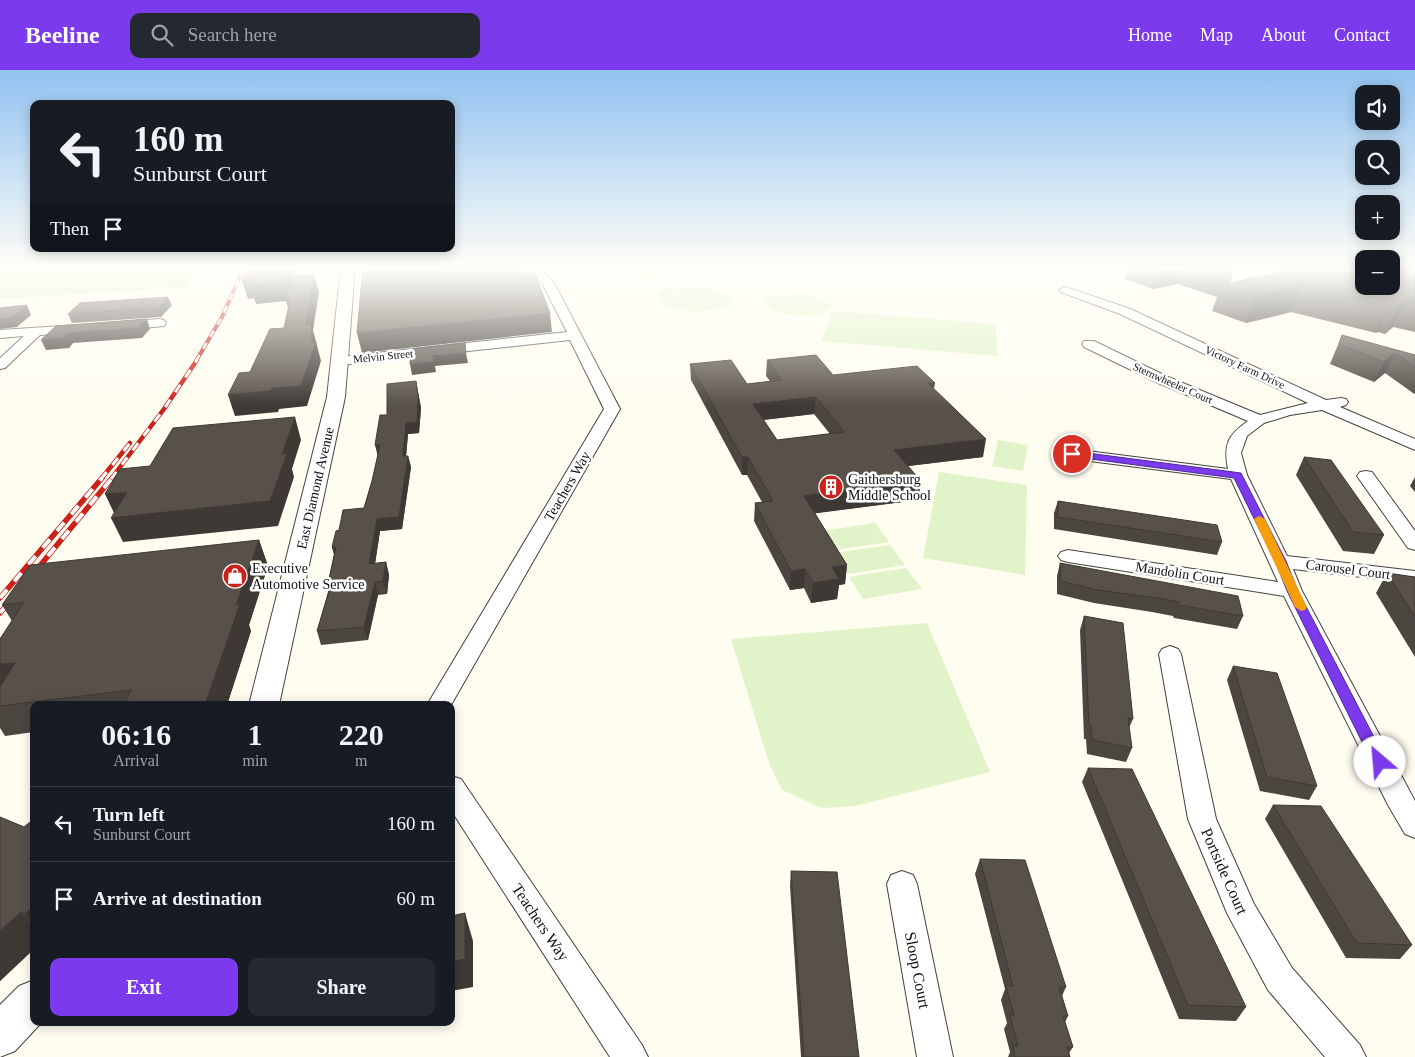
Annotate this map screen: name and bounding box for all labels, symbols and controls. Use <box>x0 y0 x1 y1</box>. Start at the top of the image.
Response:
search box <box>130 13 480 58</box>
icon: search <box>148 21 176 49</box>
text: Beeline <box>25 22 100 48</box>
text: Search here <box>188 24 277 45</box>
text: Home <box>1128 25 1172 45</box>
text: Map <box>1200 25 1233 45</box>
text: About <box>1261 25 1306 45</box>
text: Contact <box>1334 25 1390 45</box>
map controls <box>1355 85 1400 295</box>
button: sound <box>1355 85 1400 130</box>
icon: left <box>50 120 115 185</box>
text: 160 m <box>133 120 223 159</box>
button: search <box>1355 140 1400 185</box>
text: Sunburst Court <box>133 161 267 186</box>
button: + <box>1355 195 1400 240</box>
icon: arrive <box>99 215 127 243</box>
text: Then <box>50 218 89 239</box>
button: − <box>1355 250 1400 295</box>
street label: Victory Farm Drive <box>1203 343 1287 391</box>
street label: Melvin Street <box>352 347 414 365</box>
street label: Sternwheeler Court <box>1131 360 1215 406</box>
street label: East Diamond Avenue <box>294 426 337 551</box>
pin <box>1051 433 1093 475</box>
icon: arrive <box>1058 440 1086 468</box>
street label: Teachers Way <box>541 449 593 524</box>
place label: Gaithersburg Middle School <box>848 472 931 503</box>
building icon: Gaithersburg Middle School <box>818 474 844 500</box>
street label: Carousel Court <box>1305 557 1391 582</box>
street label: Mandolin Court <box>1134 559 1226 588</box>
place label: Executive Automotive Service <box>252 561 364 592</box>
shop icon: Executive Automotive Service <box>222 563 248 589</box>
text: 06:16 <box>101 718 171 751</box>
text: 1 <box>247 718 262 751</box>
text: 220 <box>339 718 384 751</box>
position arrow <box>1353 735 1405 787</box>
text: Arrival <box>113 752 159 769</box>
text: min <box>243 752 267 769</box>
text: m <box>355 752 367 769</box>
text: Turn left <box>93 804 165 825</box>
icon: left <box>50 810 78 838</box>
text: 160 m <box>387 813 435 834</box>
street label: Portside Court <box>1198 825 1251 918</box>
text: Sunburst Court <box>93 826 190 843</box>
street label: Teachers Way <box>508 881 573 965</box>
icon: arrive <box>50 885 78 913</box>
text: Arrive at destination <box>93 888 262 909</box>
text: 60 m <box>396 888 435 909</box>
street label: Sloop Court <box>901 930 933 1011</box>
button: Exit <box>50 958 238 1016</box>
button: Share <box>248 958 435 1016</box>

